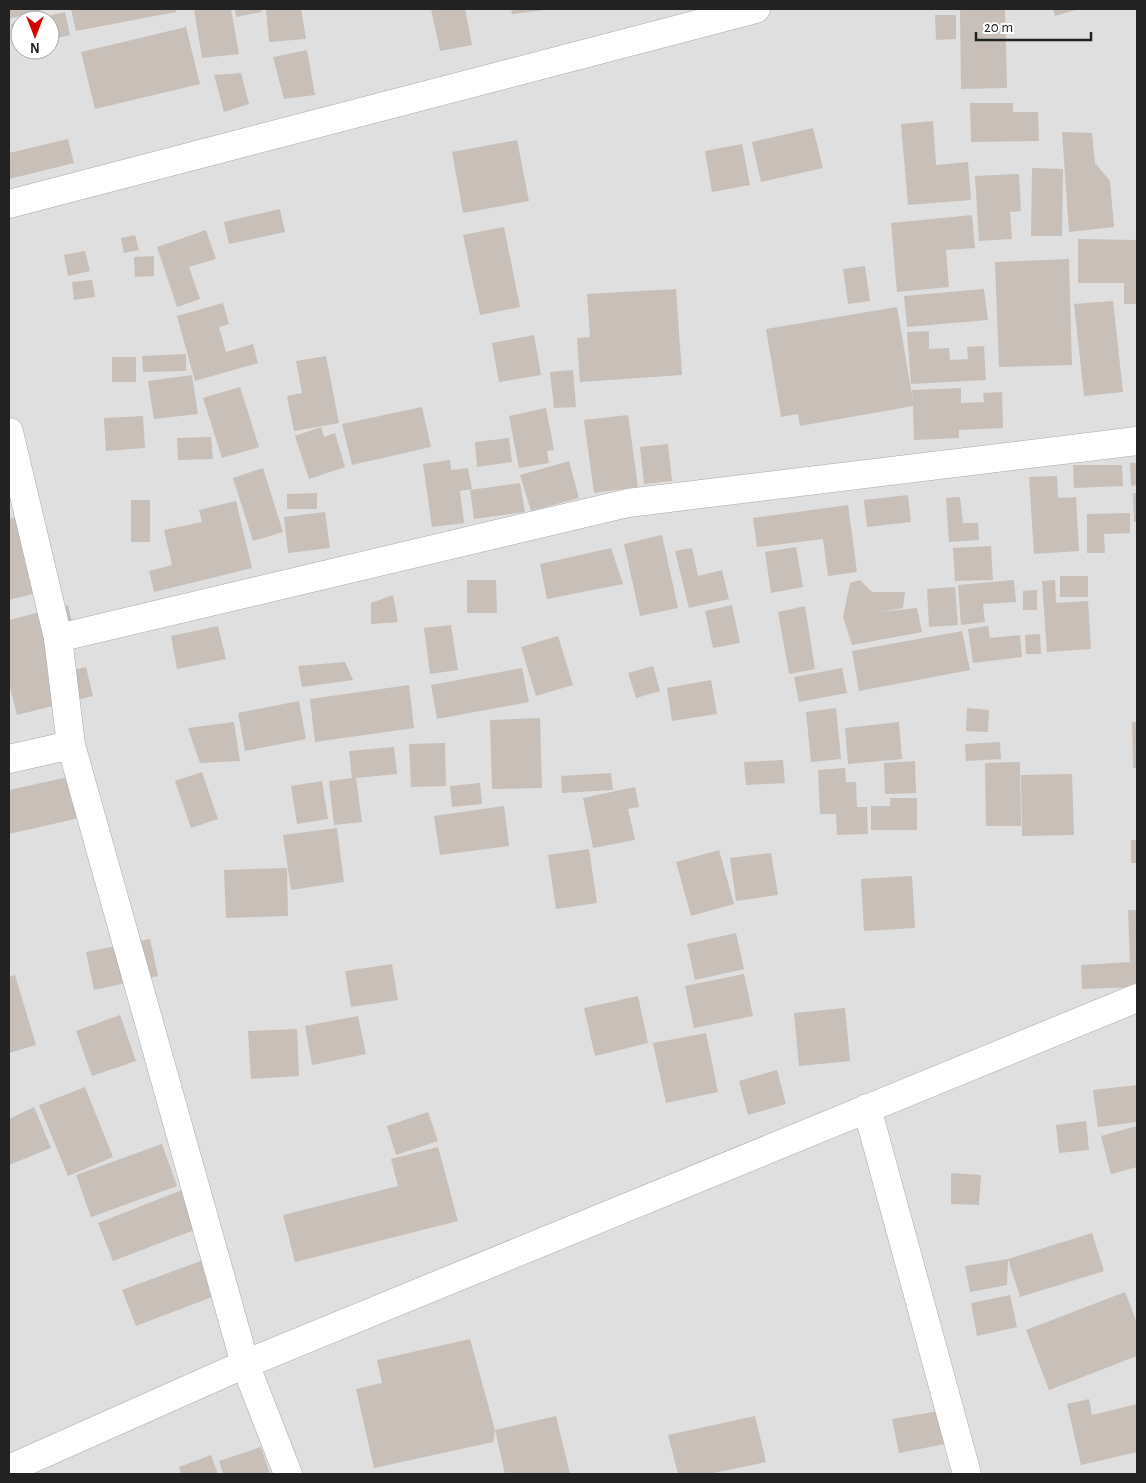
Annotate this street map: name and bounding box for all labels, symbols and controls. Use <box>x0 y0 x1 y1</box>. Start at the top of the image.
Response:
north arrow <box>10 10 60 60</box>
scale bar <box>976 10 1091 42</box>
text: 20 m <box>984 20 1013 35</box>
text: N <box>30 40 40 54</box>

